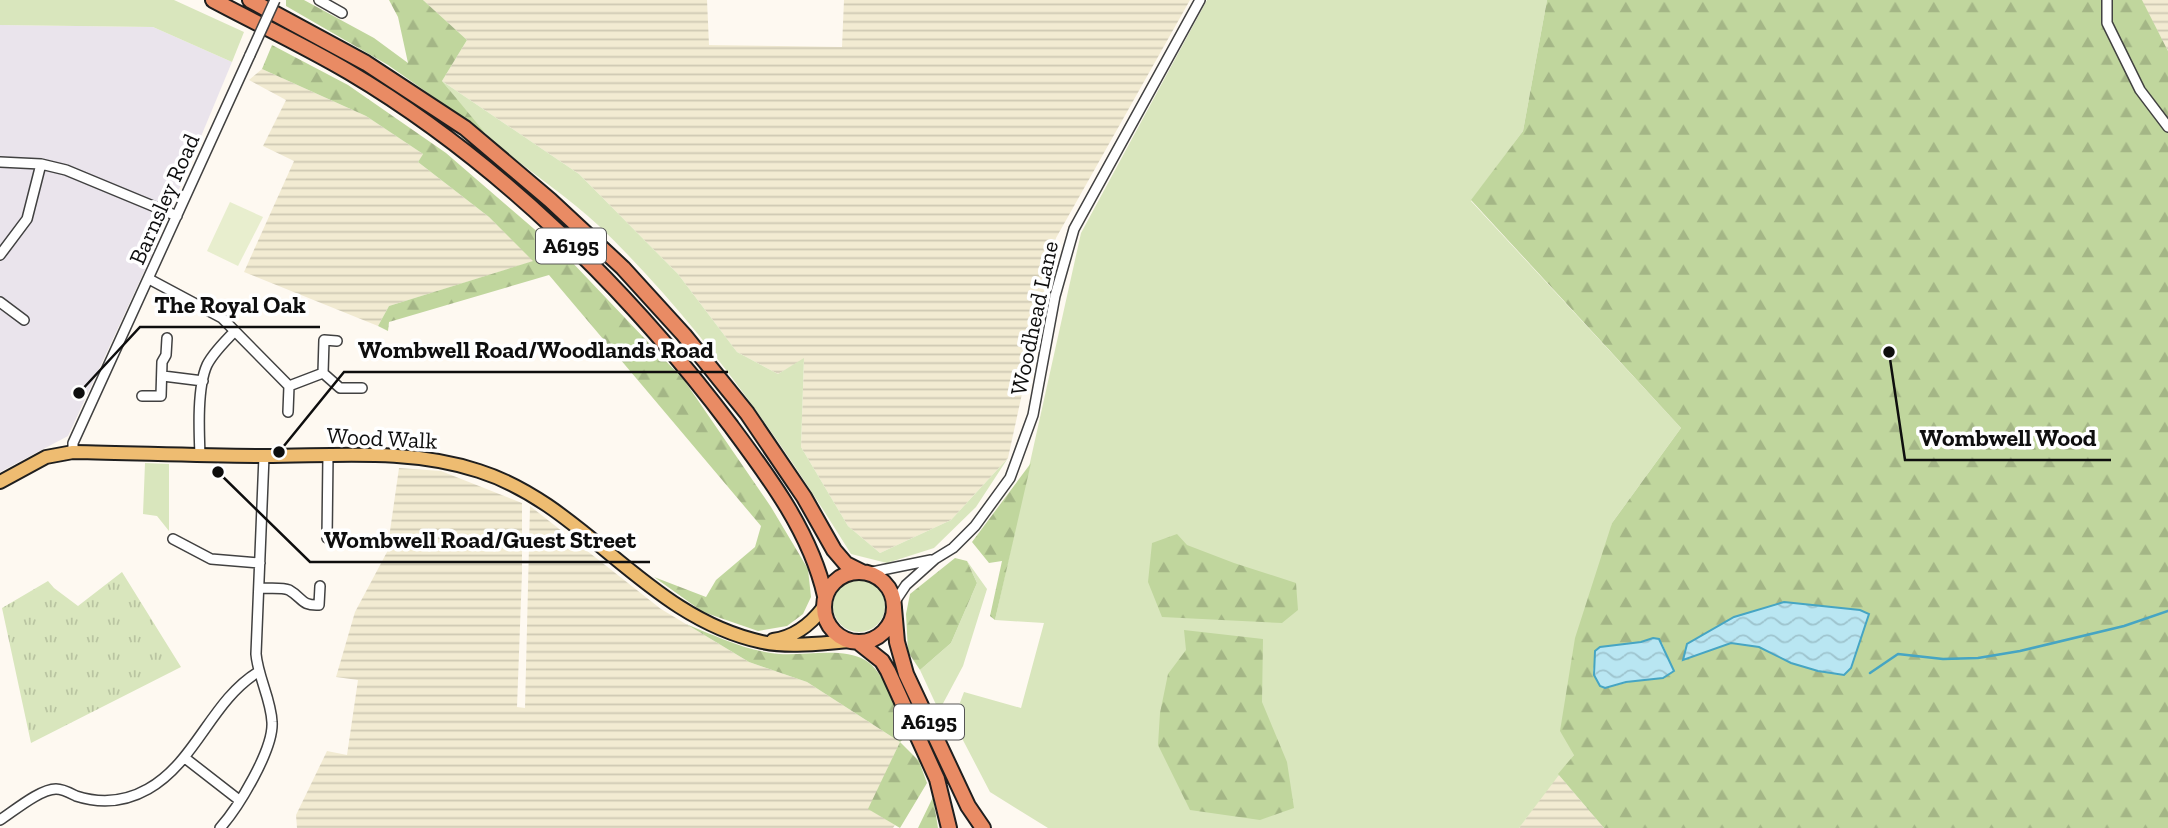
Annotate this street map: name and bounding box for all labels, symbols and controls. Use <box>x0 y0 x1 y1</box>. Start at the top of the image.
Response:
street label: Barnsley Road <box>123 129 205 269</box>
road number: A6195 <box>536 229 606 264</box>
street label: Woodhead Lane <box>1004 238 1064 398</box>
callout: The Royal Oak <box>140 282 320 327</box>
text: The Royal Oak <box>154 290 306 319</box>
callout: Wombwell Road/Woodlands Road <box>344 327 728 372</box>
text: Wombwell Road/Woodlands Road <box>358 335 714 364</box>
callout: Wombwell Wood <box>1905 415 2111 460</box>
street label: Wood Walk <box>326 421 438 455</box>
text: Wombwell Wood <box>1920 423 2097 452</box>
callout: Wombwell Road/Guest Street <box>310 517 650 562</box>
text: Wombwell Road/Guest Street <box>324 525 636 554</box>
road number: A6195 <box>894 704 964 740</box>

